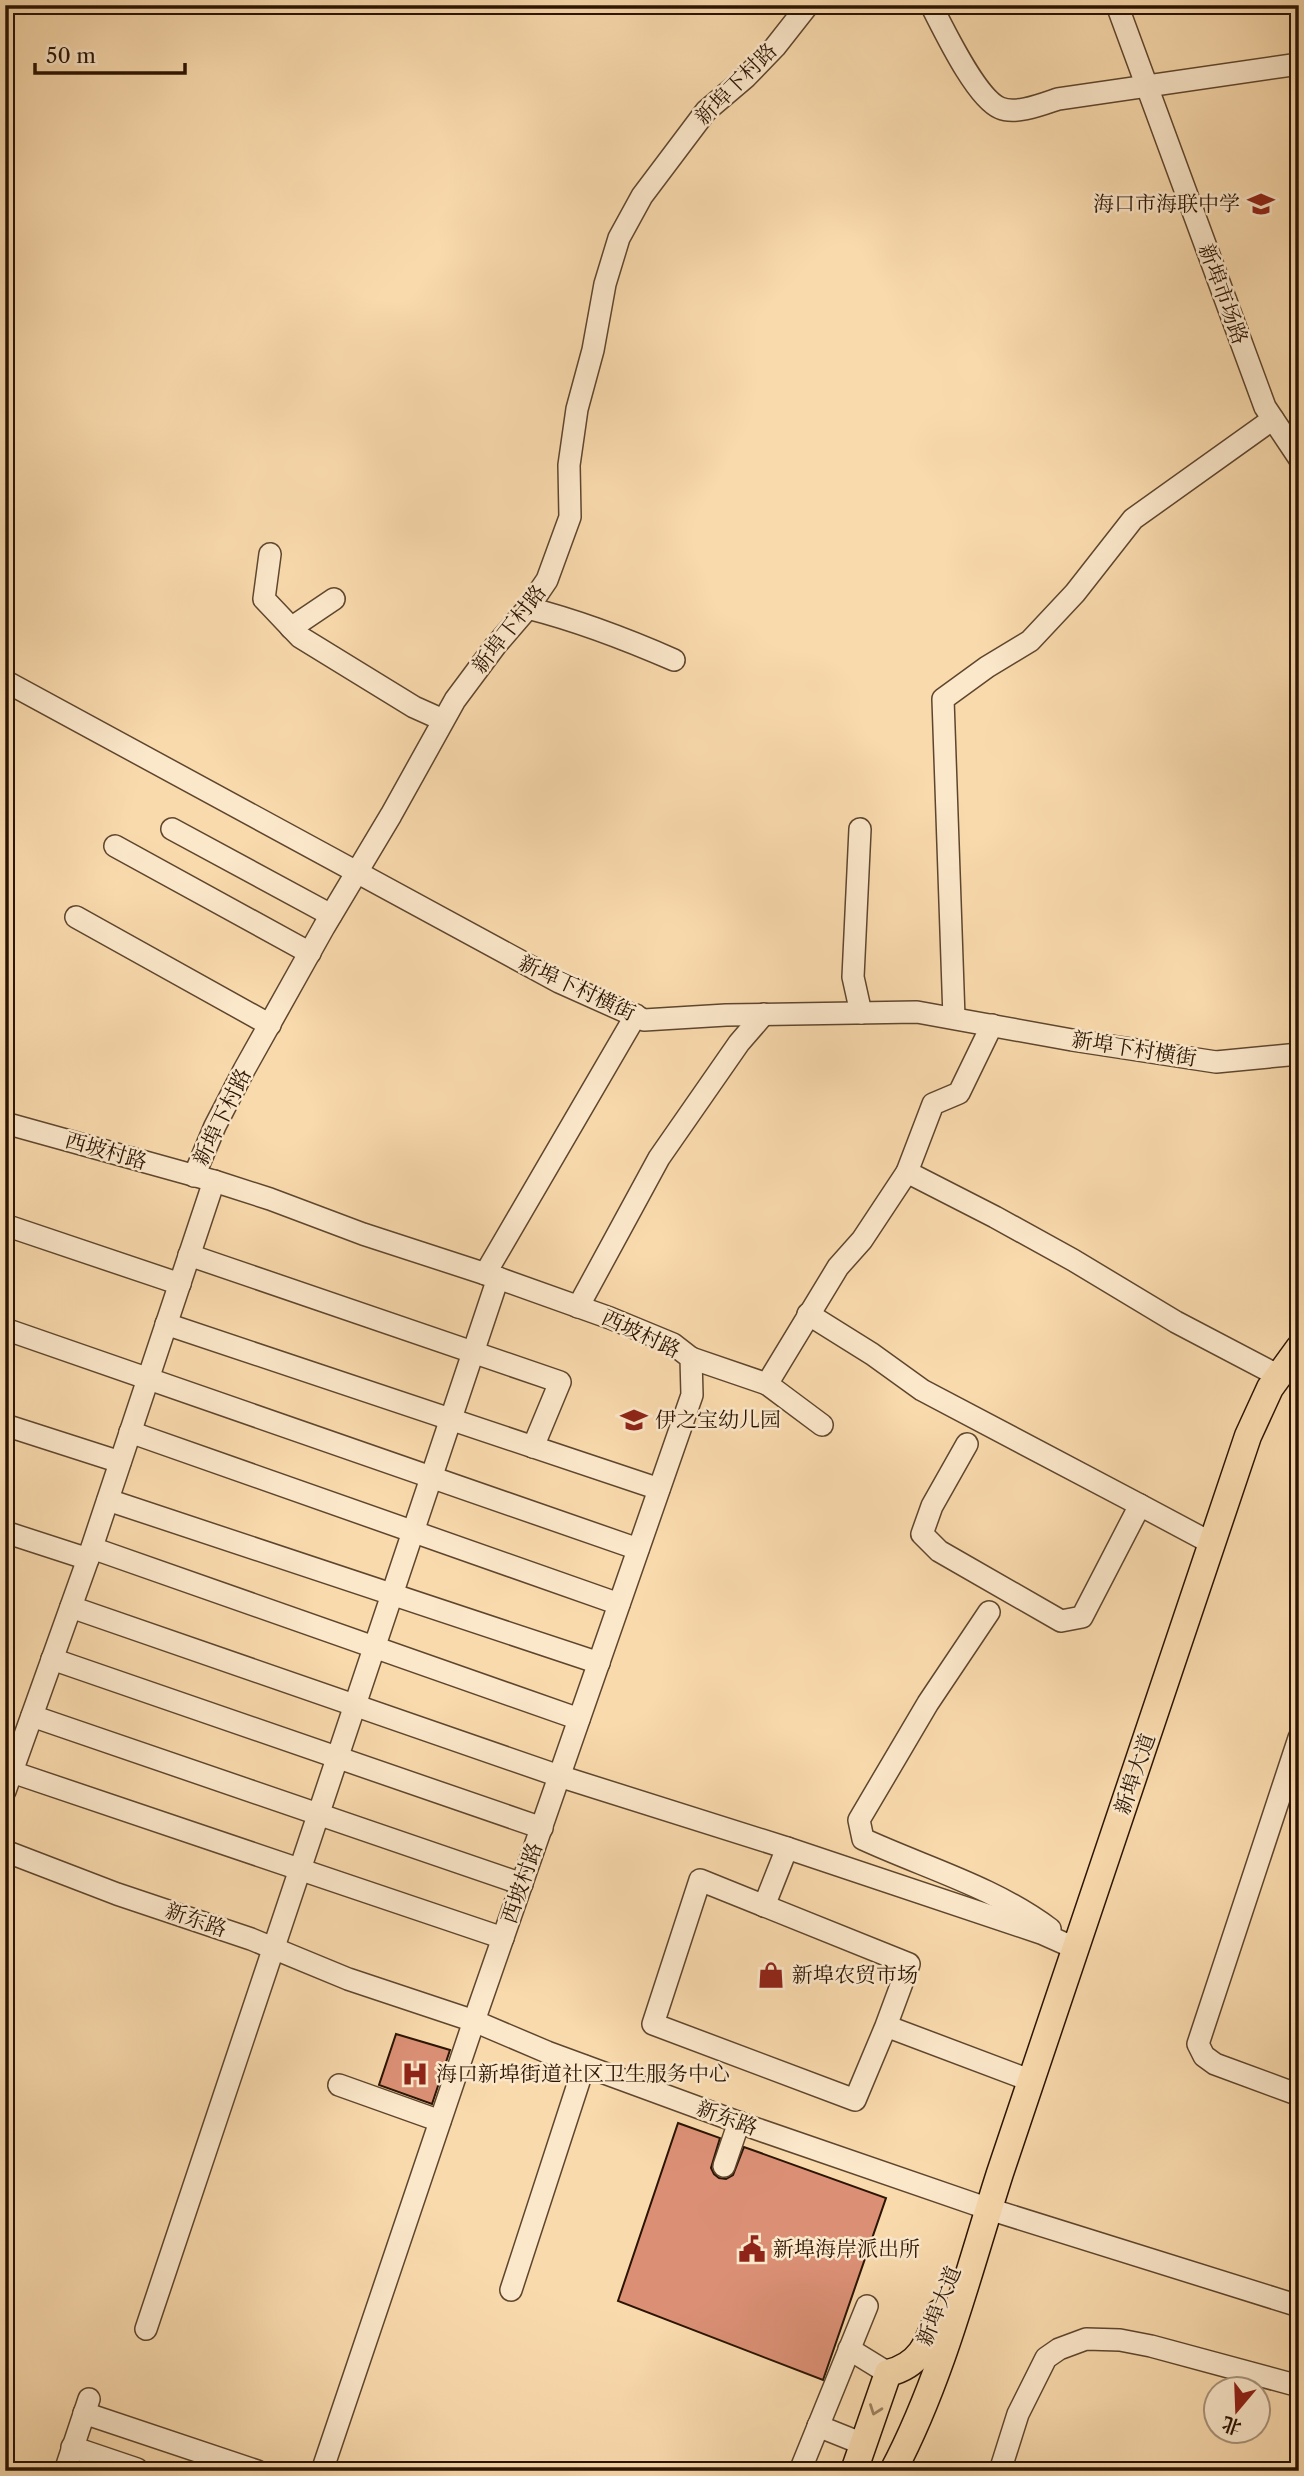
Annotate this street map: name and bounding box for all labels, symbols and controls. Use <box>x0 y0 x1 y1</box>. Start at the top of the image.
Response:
scale bar <box>35 32 186 76</box>
street label: 新埠下村路 <box>690 38 782 130</box>
text: 50 m <box>46 43 96 68</box>
school or university icon: 海口市海联中学 <box>1246 189 1276 219</box>
place label: 海口市海联中学 <box>1093 191 1240 216</box>
street label: 新埠市场路 <box>1194 240 1253 347</box>
street label: 新埠下村路 <box>466 580 551 678</box>
street label: 新埠下村横街 <box>515 950 640 1026</box>
street label: 新埠下村横街 <box>1070 1026 1198 1071</box>
street label: 新埠下村路 <box>187 1064 256 1169</box>
street label: 西坡村路 <box>62 1127 150 1174</box>
street label: 西坡村路 <box>598 1304 685 1363</box>
school or university icon: 伊之宝幼儿园 <box>619 1405 649 1435</box>
place label: 伊之宝幼儿园 <box>655 1407 781 1432</box>
street label: 新埠大道 <box>1109 1730 1160 1818</box>
street label: 西坡村路 <box>496 1839 547 1927</box>
street label: 新东路 <box>162 1897 230 1942</box>
shop icon: 新埠农贸市场 <box>756 1960 786 1990</box>
place label: 新埠农贸市场 <box>792 1962 918 1987</box>
hospital icon: 海口新埠街道社区卫生服务中心 <box>400 2059 430 2089</box>
place label: 海口新埠街道社区卫生服务中心 <box>436 2061 730 2086</box>
street label: 新东路 <box>693 2095 761 2140</box>
public building icon: 新埠海岸派出所 <box>737 2234 767 2264</box>
place label: 新埠海岸派出所 <box>773 2236 920 2261</box>
street label: 新埠大道 <box>911 2262 966 2349</box>
north arrow <box>1202 2374 1272 2444</box>
one-way arrow <box>869 2403 883 2415</box>
text: 北 <box>1219 2412 1244 2440</box>

